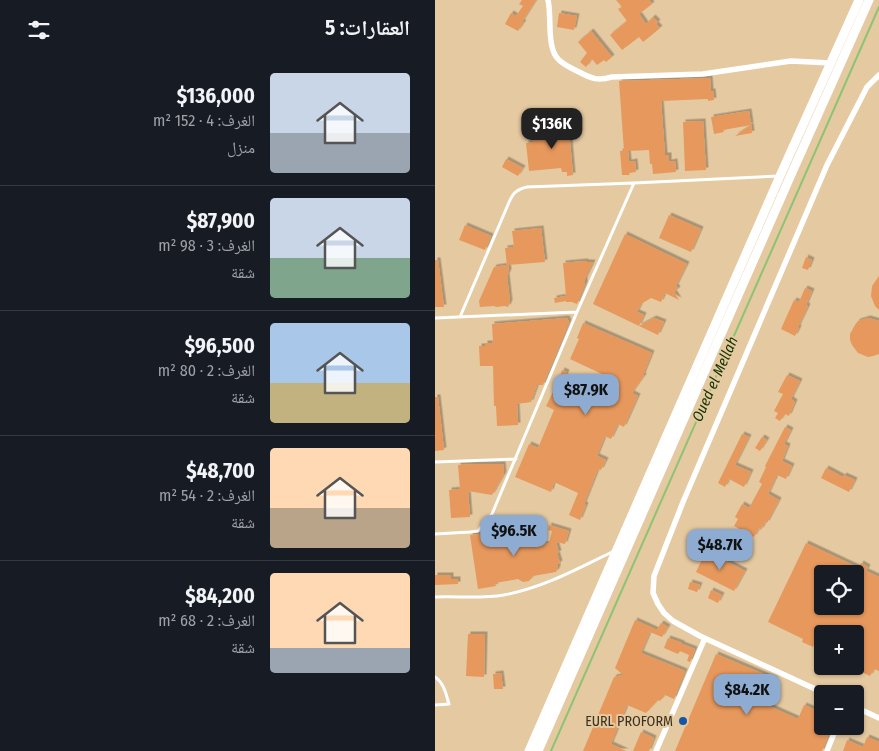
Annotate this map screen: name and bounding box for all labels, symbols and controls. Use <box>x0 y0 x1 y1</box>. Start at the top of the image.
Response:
text: العقارات: 5 <box>325 15 410 41</box>
icon: filters <box>25 16 53 44</box>
text: $136,000 <box>177 83 255 109</box>
icon: home <box>310 93 370 153</box>
pin: $136K <box>517 108 587 150</box>
text: الغرف: 4 · 152 m² <box>153 111 255 130</box>
text: $136K <box>532 114 572 133</box>
text: منزل <box>227 138 255 157</box>
text: $87,900 <box>187 208 255 234</box>
icon: home <box>310 218 370 278</box>
text: الغرف: 3 · 98 m² <box>158 236 255 255</box>
text: شقة <box>231 263 255 282</box>
text: $96,500 <box>185 333 255 359</box>
water label: Oued el Mellah <box>688 334 742 424</box>
icon: home <box>310 343 370 403</box>
text: الغرف: 2 · 80 m² <box>158 361 255 380</box>
pin: $87.9K <box>545 374 627 416</box>
text: $87.9K <box>564 380 608 399</box>
text: شقة <box>231 388 255 407</box>
text: $48,700 <box>186 458 255 484</box>
icon: home <box>310 468 370 528</box>
text: الغرف: 2 · 54 m² <box>159 486 255 505</box>
text: شقة <box>231 513 255 532</box>
pin: $96.5K <box>473 514 555 557</box>
text: $96.5K <box>491 521 537 540</box>
pin: $48.7K <box>679 528 761 571</box>
text: $48.7K <box>698 535 742 554</box>
map controls <box>814 565 864 735</box>
button: locate <box>814 565 864 615</box>
text: $84,200 <box>185 583 255 609</box>
icon: home <box>310 593 370 653</box>
text: الغرف: 2 · 68 m² <box>158 611 255 630</box>
button: + <box>814 625 864 675</box>
text: شقة <box>231 638 255 657</box>
pin: $84.2K <box>706 674 788 716</box>
text: $84.2K <box>724 680 770 699</box>
button: − <box>814 685 864 735</box>
place label: EURL PROFORM <box>585 713 673 730</box>
marker: EURL PROFORM <box>677 715 689 727</box>

